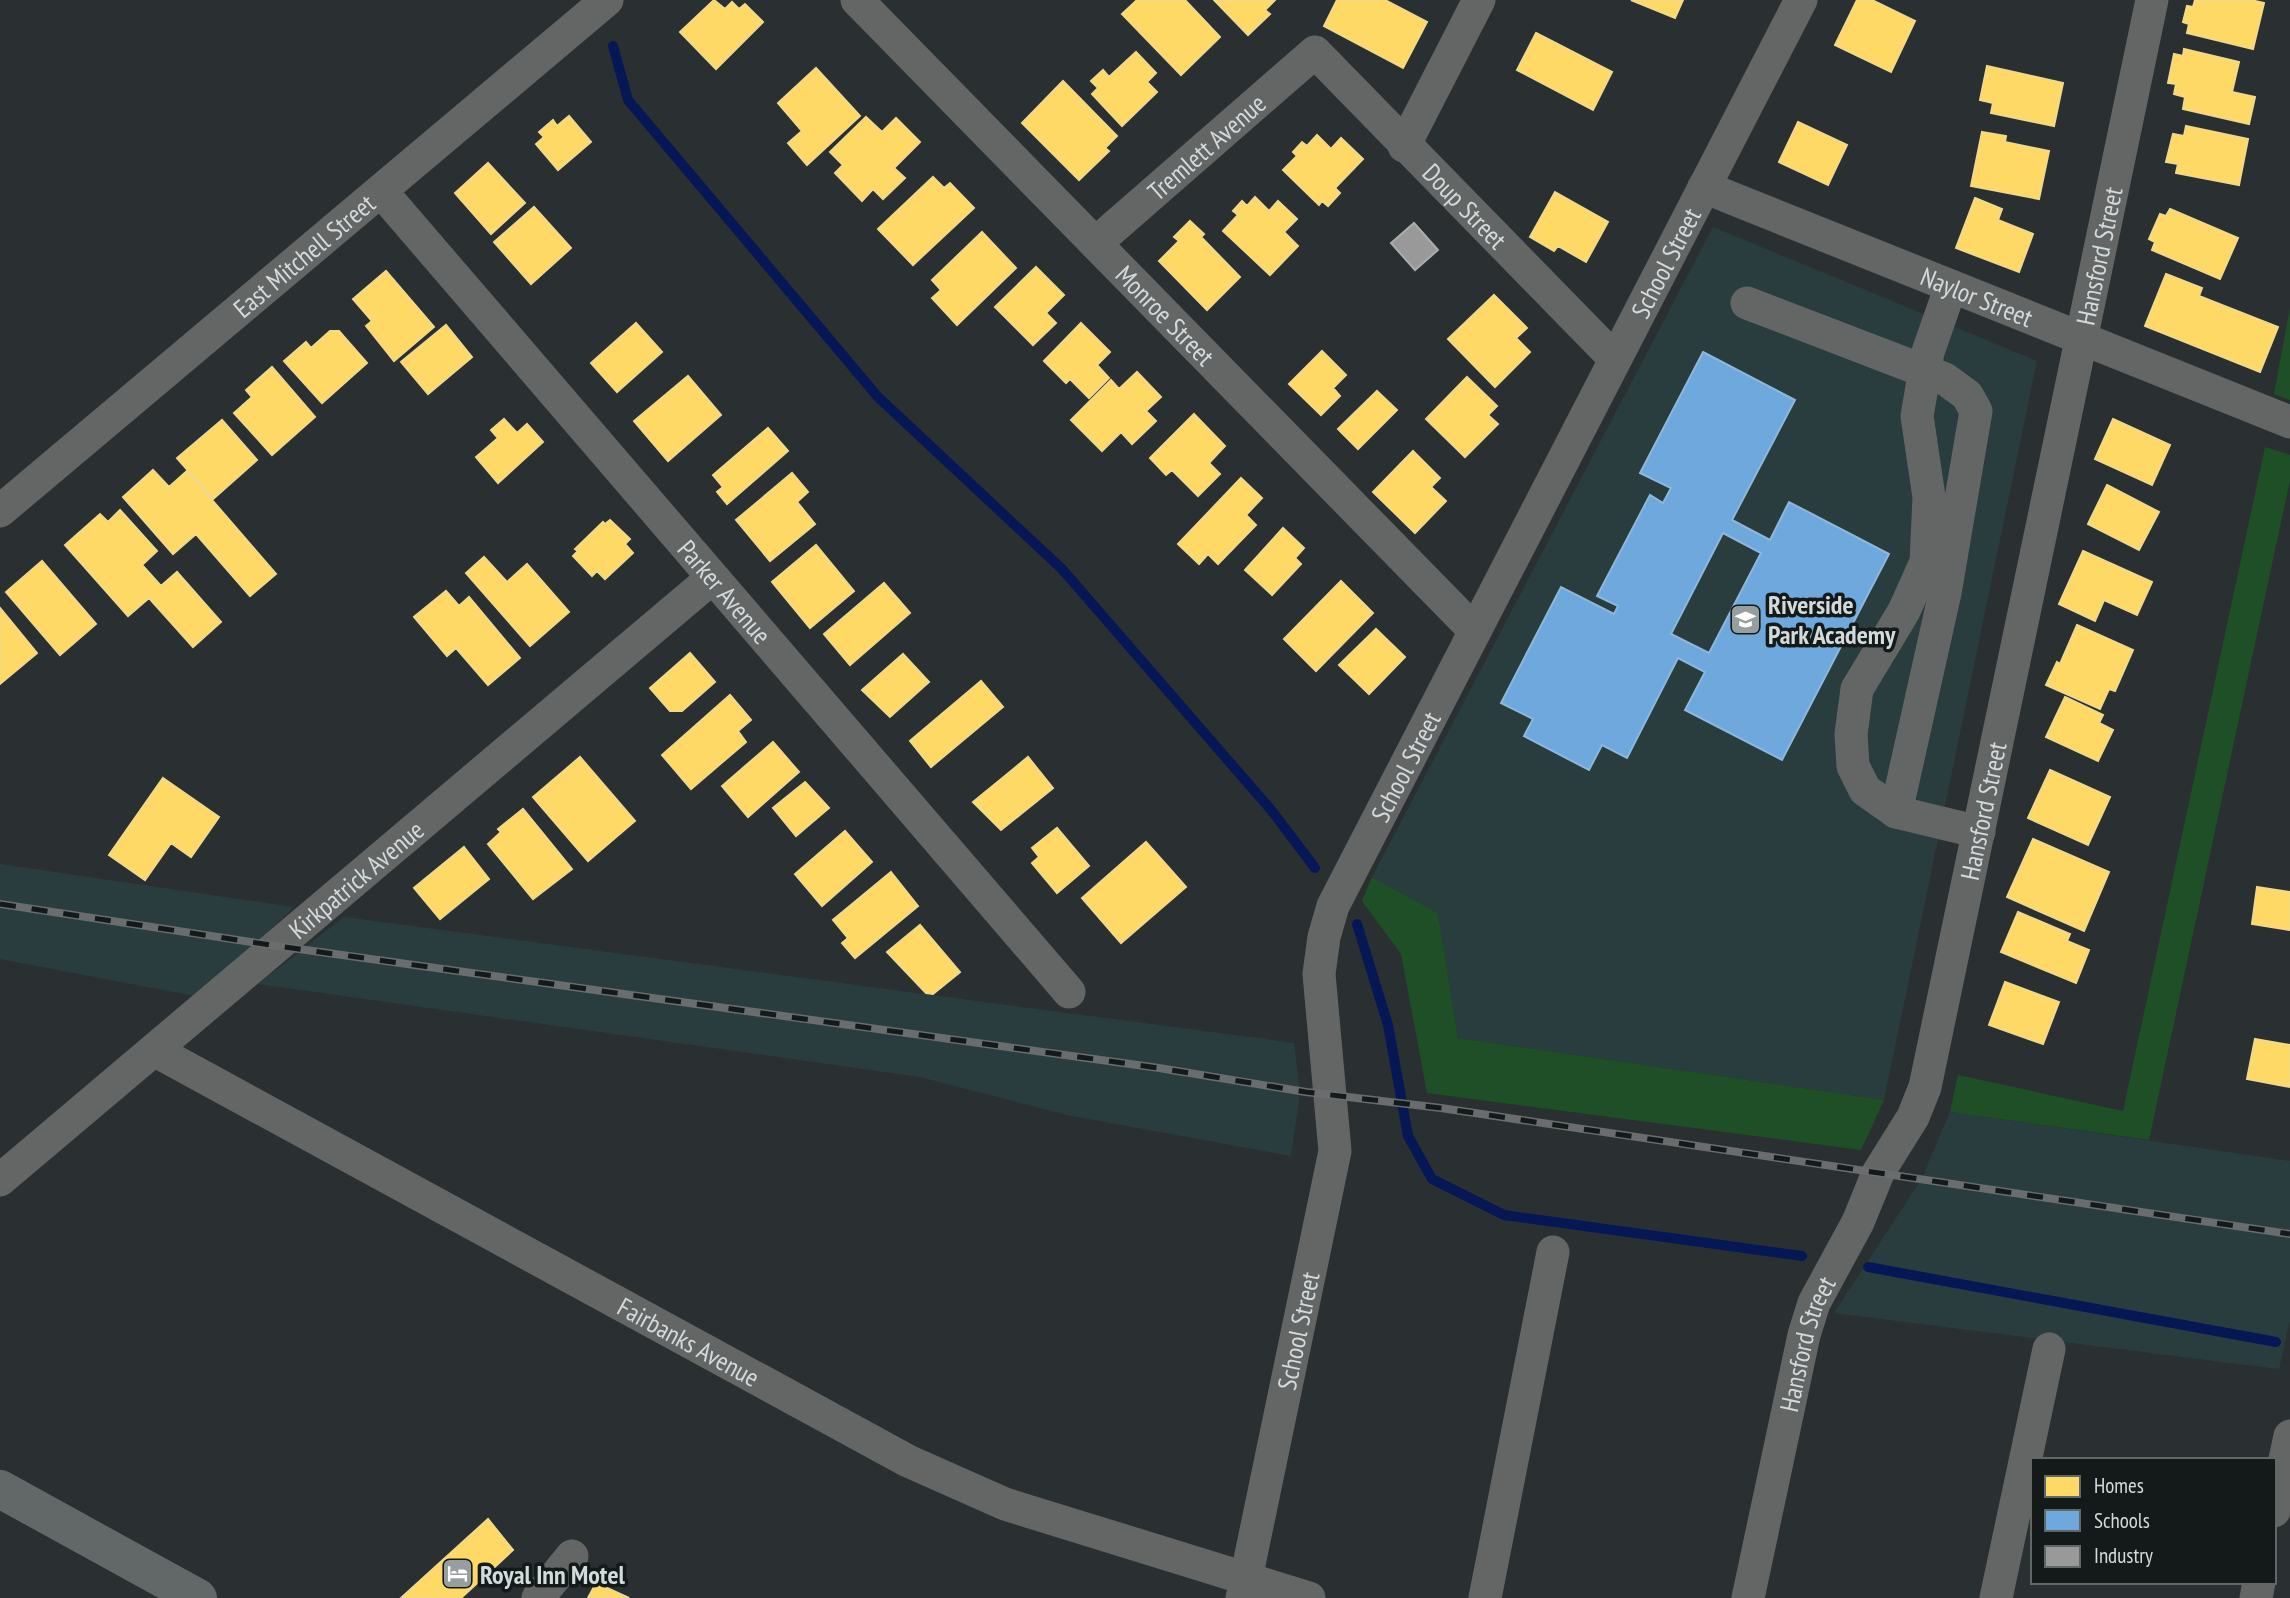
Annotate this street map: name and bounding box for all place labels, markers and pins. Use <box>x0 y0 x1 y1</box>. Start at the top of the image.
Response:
place label: Riverside Park Academy <box>1768 588 1896 651</box>
school or university icon: Riverside Park Academy <box>1728 602 1762 636</box>
hotel icon: Royal Inn Motel <box>440 1557 474 1591</box>
place label: Royal Inn Motel <box>480 1558 626 1591</box>

